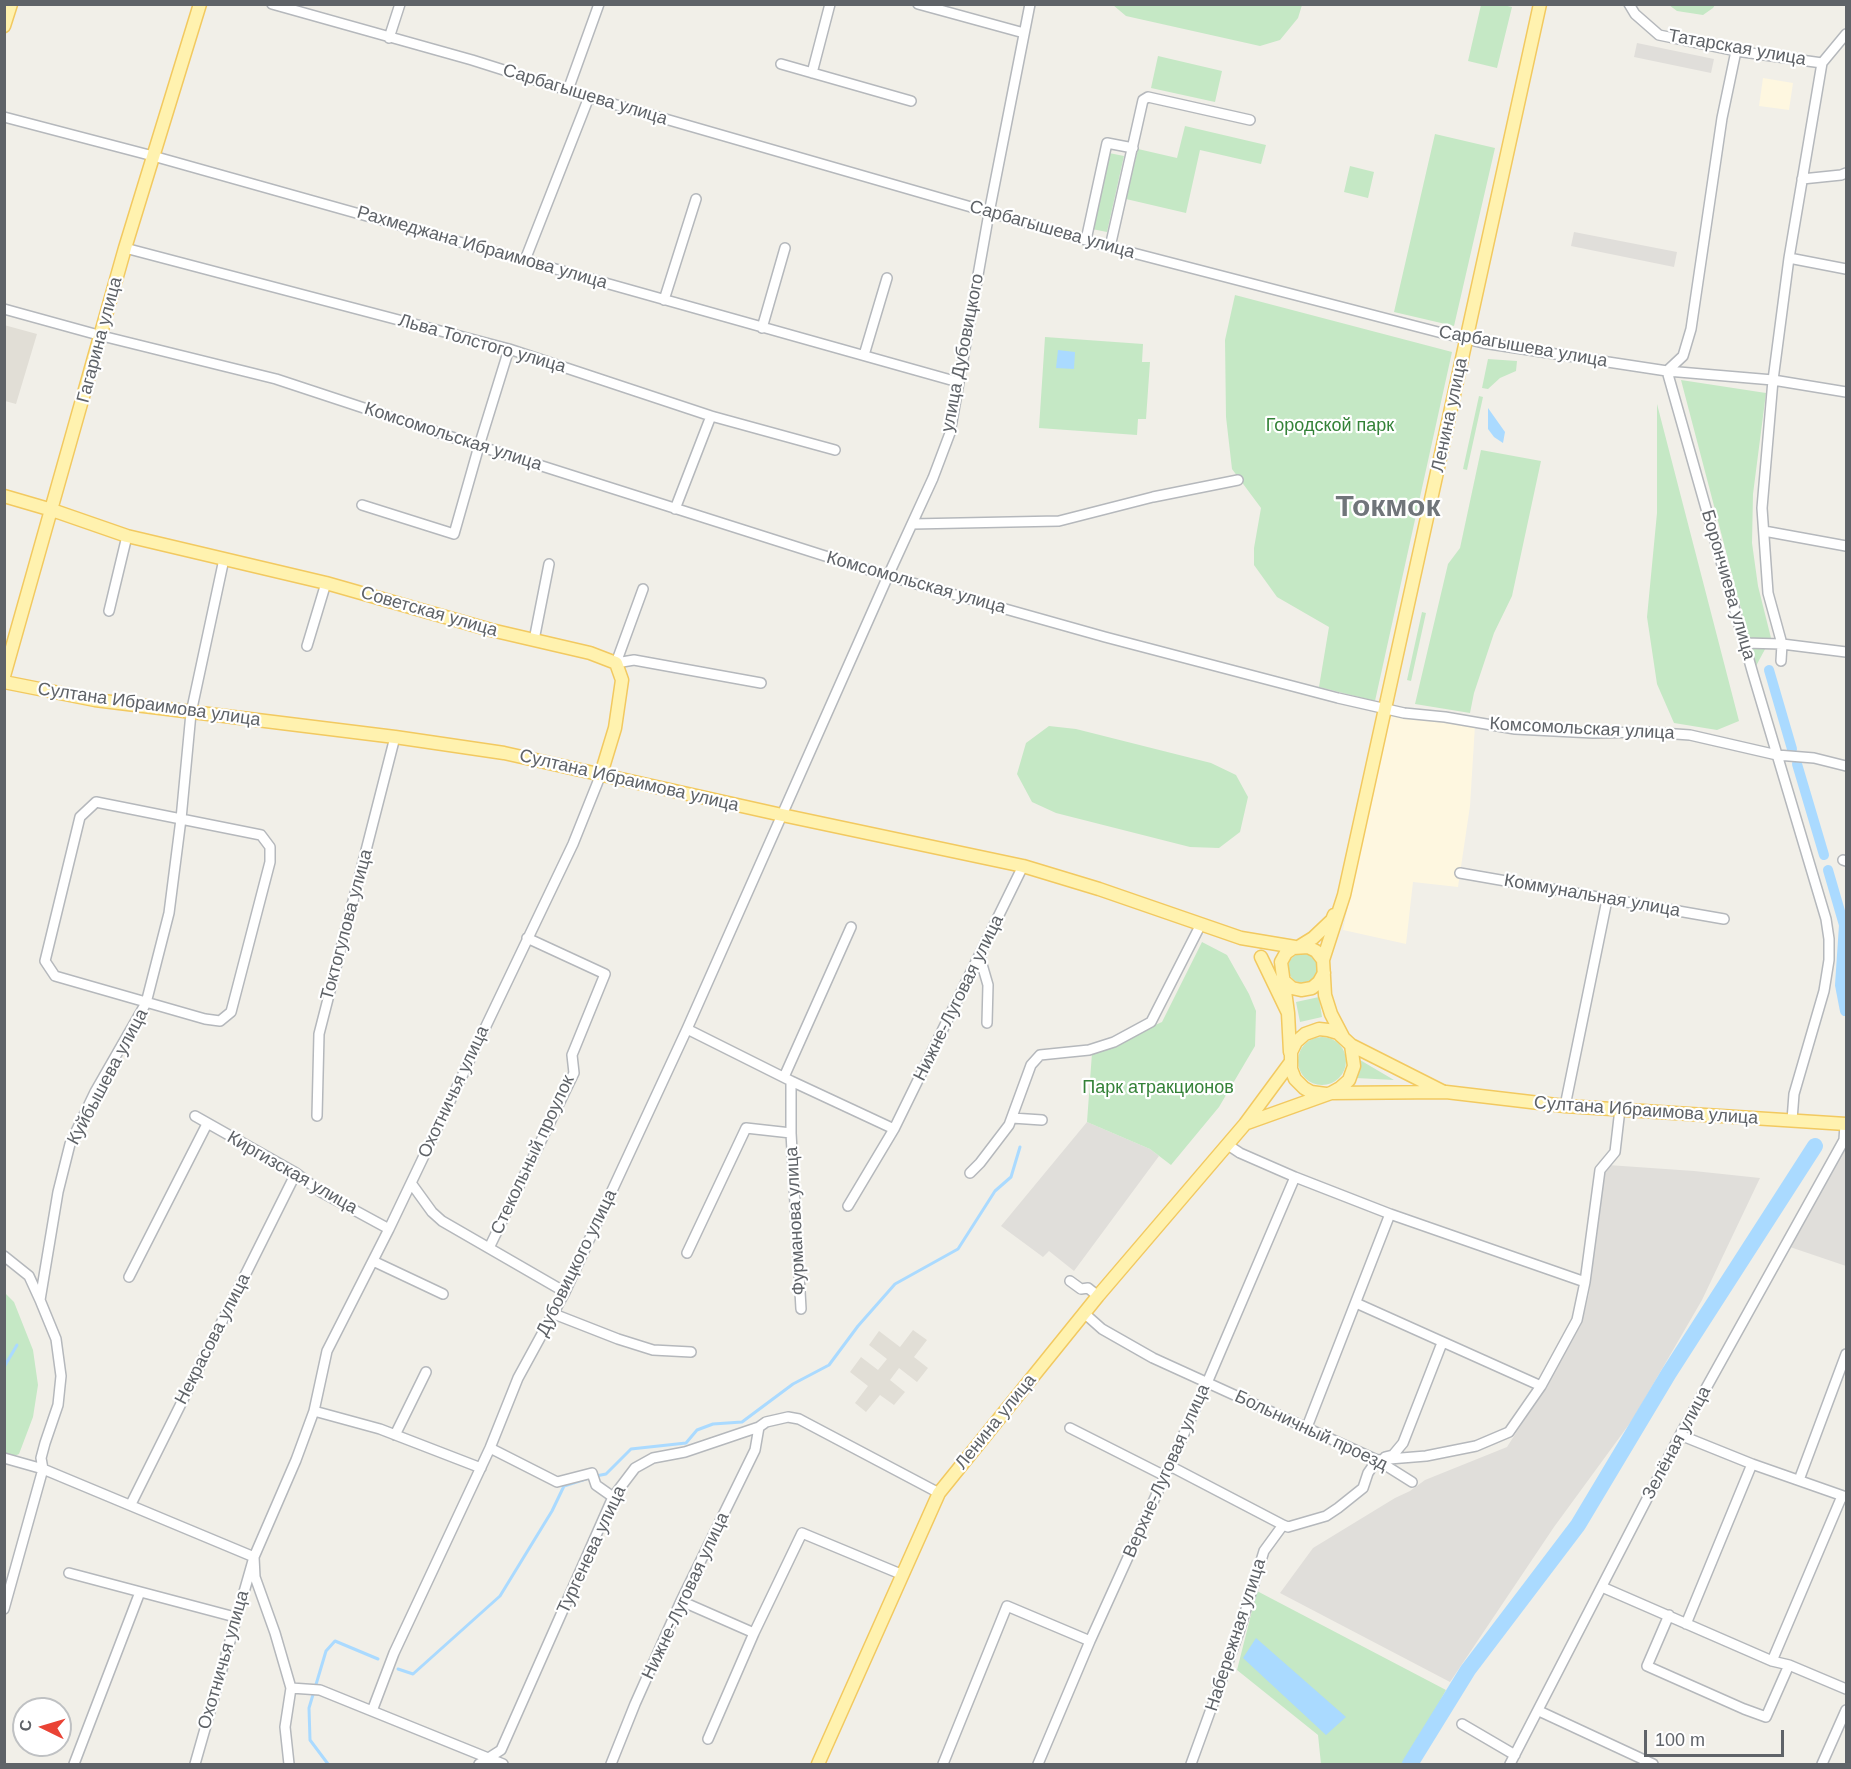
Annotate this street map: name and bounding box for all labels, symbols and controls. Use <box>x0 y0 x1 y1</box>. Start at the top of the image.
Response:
street label: Татарская улица <box>1666 25 1808 71</box>
street label: Сарбагышева улица <box>500 60 670 130</box>
street label: Сарбагышева улица <box>967 196 1137 264</box>
street label: Рахмеджана Ибраимова улица <box>354 202 610 294</box>
street label: улица Дубовицкого <box>937 272 989 434</box>
street label: Гагарина улица <box>73 275 127 405</box>
street label: Льва Толстого улица <box>396 310 568 378</box>
street label: Сарбагышева улица <box>1437 322 1609 372</box>
street label: Ленина улица <box>1427 356 1473 474</box>
street label: Комсомольская улица <box>361 398 545 476</box>
park label: Городской парк <box>1266 415 1394 437</box>
district label: Токмок <box>1336 490 1440 526</box>
street label: Борончиева улица <box>1696 507 1760 663</box>
street label: Комсомольская улица <box>824 547 1008 619</box>
street label: Советская улица <box>358 582 500 642</box>
street label: Султана Ибраимова улица <box>36 679 262 731</box>
street label: Комсомольская улица <box>1489 713 1675 745</box>
street label: Султана Ибраимова улица <box>517 745 741 817</box>
street label: Токтогулова улица <box>316 847 378 1003</box>
street label: Коммунальная улица <box>1502 870 1682 922</box>
street label: Нижне-Луговая улица <box>909 912 1009 1084</box>
street label: Куйбышева улица <box>63 1005 153 1149</box>
street label: Охотничья улица <box>414 1022 494 1162</box>
street label: Стекольный проулок <box>487 1072 579 1238</box>
park label: Парк атракционов <box>1082 1077 1234 1099</box>
street label: Султана Ибраимова улица <box>1533 1092 1759 1130</box>
street label: Киргизская улица <box>223 1127 361 1219</box>
street label: Фурманова улица <box>781 1146 811 1296</box>
street label: Дубовицкого улица <box>532 1186 622 1340</box>
street label: Некрасова улица <box>171 1270 255 1408</box>
street label: Ленина улица <box>951 1370 1041 1474</box>
street label: Верхне-Луговая улица <box>1119 1381 1215 1561</box>
street label: Зелёная улица <box>1638 1383 1716 1503</box>
street label: Больничный проезд <box>1231 1386 1391 1476</box>
street label: Тургенева улица <box>553 1483 631 1617</box>
street label: Нижне-Луговая улица <box>638 1509 734 1683</box>
street label: Набережная улица <box>1201 1556 1271 1714</box>
street label: Охотничья улица <box>194 1588 254 1732</box>
north arrow <box>12 1697 72 1757</box>
scale bar <box>1647 1718 1786 1756</box>
text: С <box>17 1719 35 1732</box>
text: 100 m <box>1655 1730 1705 1750</box>

